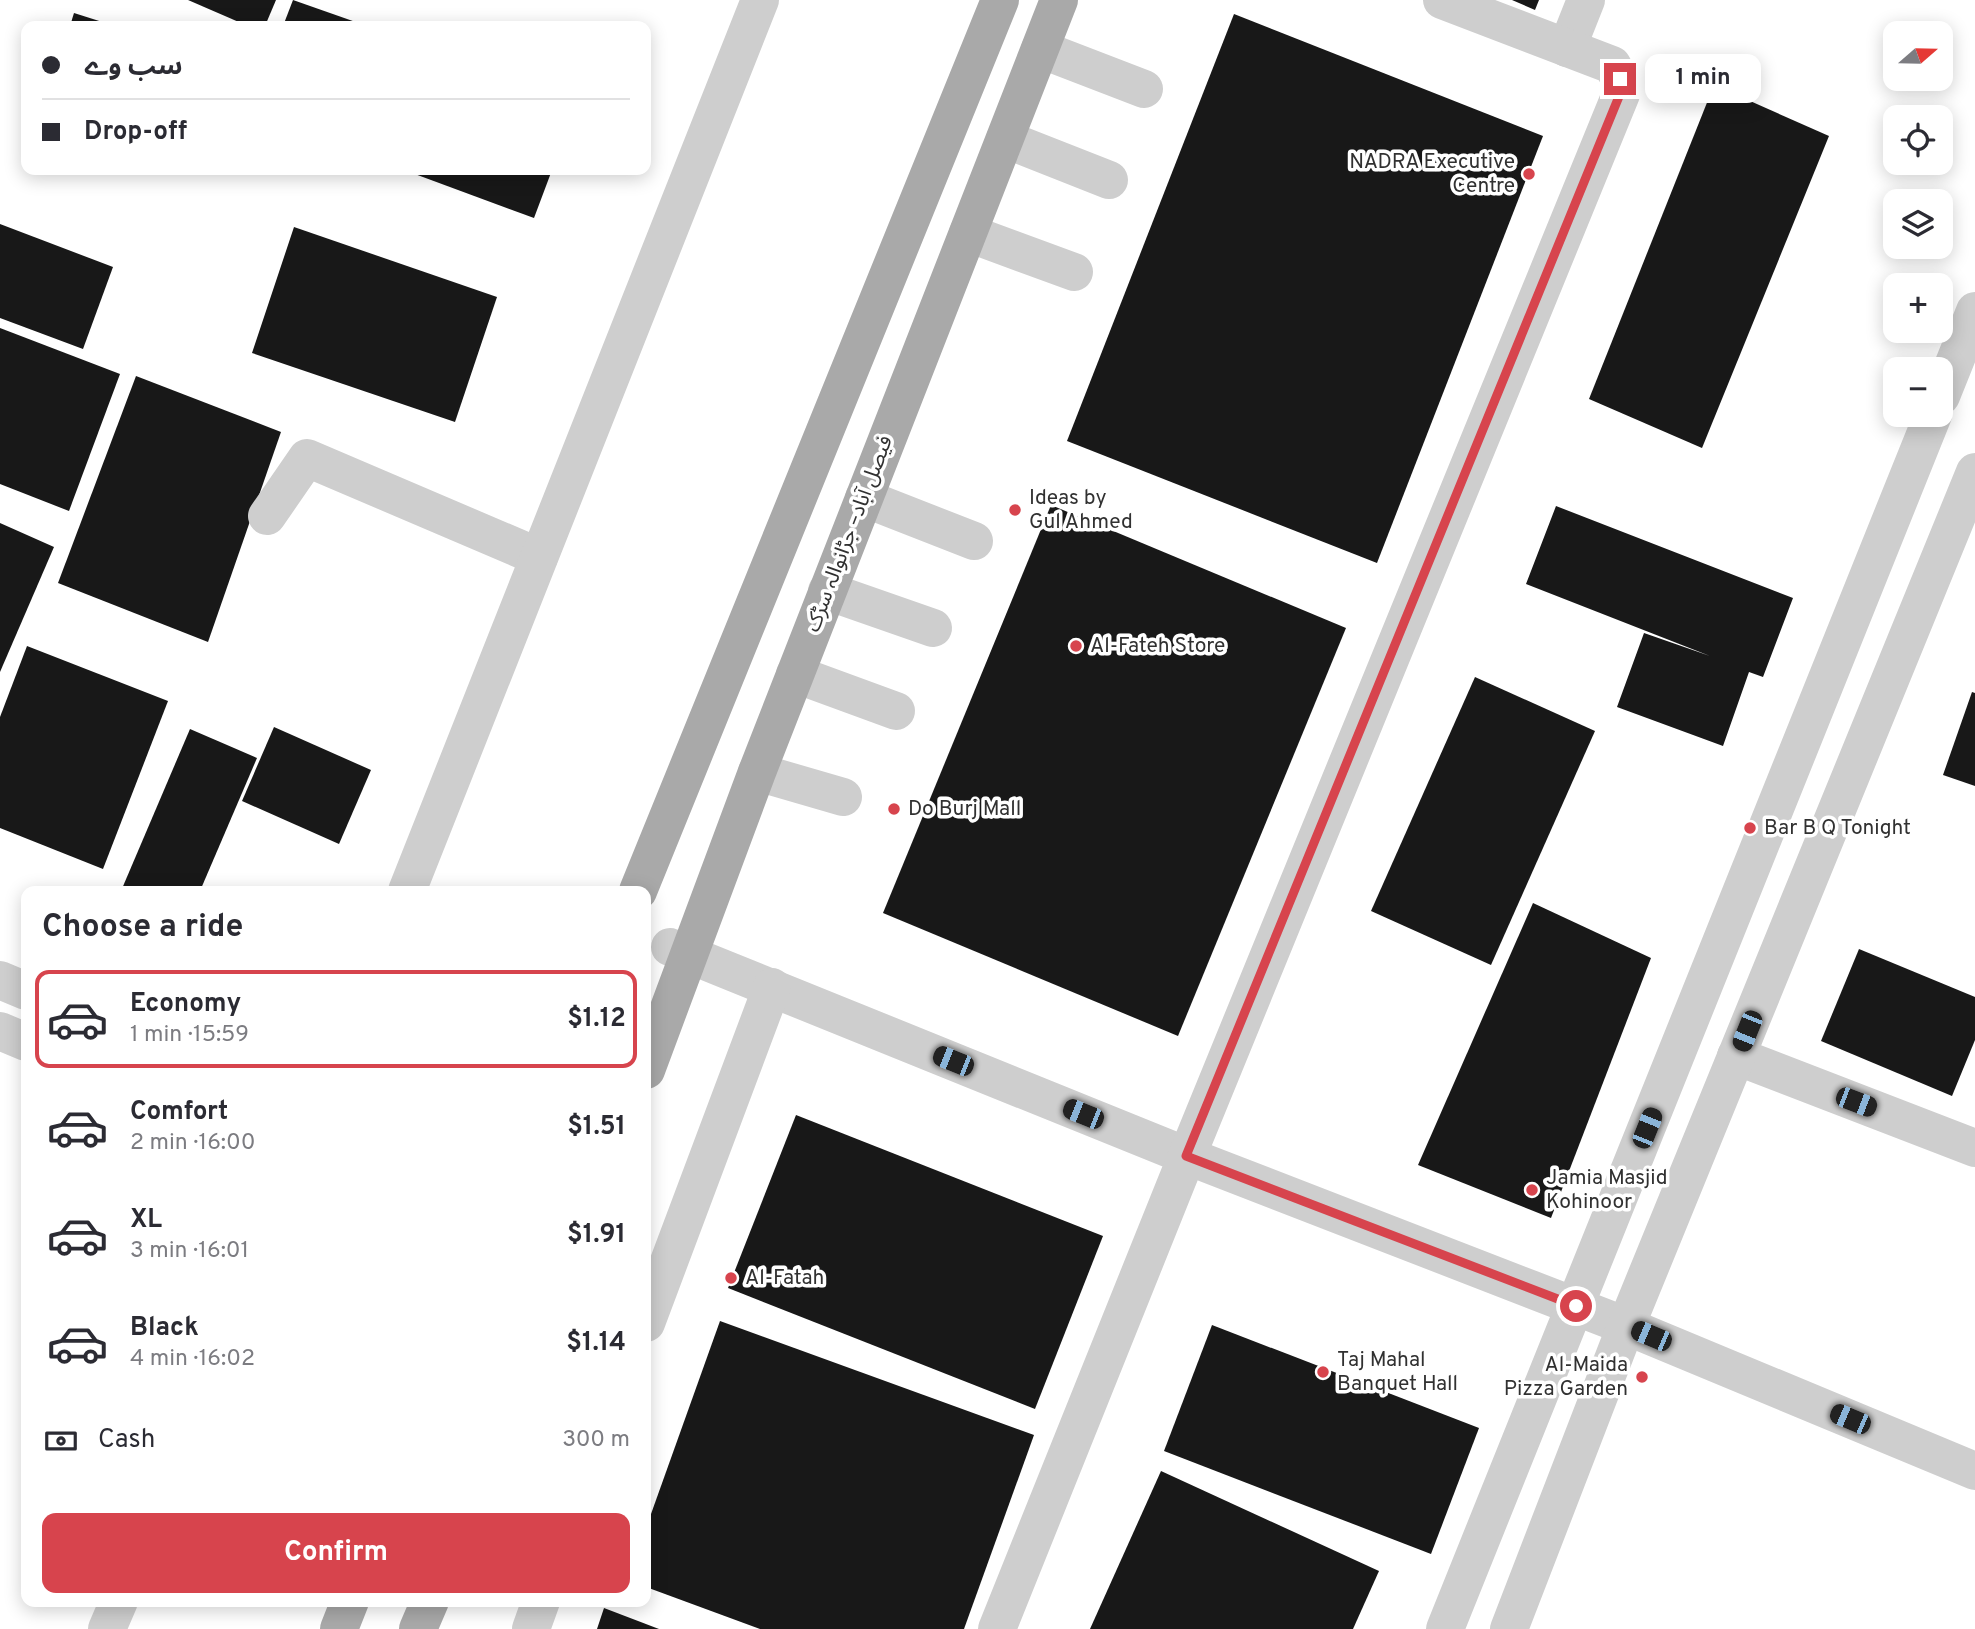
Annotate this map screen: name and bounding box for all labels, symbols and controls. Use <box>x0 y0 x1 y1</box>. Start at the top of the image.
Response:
north arrow <box>1883 21 1953 91</box>
map controls <box>1883 21 1953 427</box>
text: سب وے <box>84 51 182 84</box>
callout: 1 min <box>1644 55 1760 104</box>
route end <box>1604 63 1636 95</box>
text: 1 min <box>1675 64 1731 93</box>
button: locate <box>1883 105 1953 175</box>
text: Drop-off <box>84 116 187 149</box>
place label: NADRA Executive Centre <box>1349 149 1515 200</box>
marker: NADRA Executive Centre <box>1521 166 1537 182</box>
button: layers <box>1883 189 1953 259</box>
button: + <box>1883 273 1953 343</box>
button: − <box>1883 357 1953 427</box>
street label: فیصل آباد– جڑانوالہ سڑک <box>800 432 900 636</box>
place label: Ideas by Gul Ahmed <box>1029 485 1133 536</box>
marker: Ideas by Gul Ahmed <box>1007 502 1023 518</box>
place label: Al-Fateh Store <box>1090 633 1225 660</box>
marker: Al-Fateh Store <box>1068 638 1084 654</box>
place label: Do Burj Mall <box>908 796 1021 823</box>
marker: Do Burj Mall <box>886 801 902 817</box>
place label: Bar B Q Tonight <box>1764 815 1911 842</box>
marker: Bar B Q Tonight <box>1742 820 1758 836</box>
text: Choose a ride <box>42 908 243 948</box>
icon: car <box>46 988 109 1051</box>
text: Economy <box>130 988 241 1021</box>
text: $1.12 <box>567 1003 626 1036</box>
car <box>1730 1008 1765 1054</box>
text: 1 min · 15:59 <box>130 1021 249 1050</box>
car <box>930 1043 977 1079</box>
car <box>1833 1085 1880 1119</box>
icon: car <box>46 1096 109 1159</box>
text: Comfort <box>130 1096 228 1129</box>
car <box>1060 1096 1107 1132</box>
car <box>1630 1105 1665 1151</box>
text: $1.51 <box>567 1111 626 1144</box>
text: 2 min · 16:00 <box>130 1129 255 1158</box>
place label: Jamia Masjid Kohinoor <box>1546 1165 1668 1216</box>
marker: Jamia Masjid Kohinoor <box>1524 1182 1540 1198</box>
icon: car <box>46 1204 109 1267</box>
text: XL <box>130 1204 162 1237</box>
text: $1.91 <box>567 1219 626 1252</box>
text: 3 min · 16:01 <box>130 1237 249 1266</box>
place label: Al-Fatah <box>745 1265 824 1292</box>
marker: Al-Fatah <box>723 1270 739 1286</box>
route start <box>1560 1290 1592 1322</box>
icon: car <box>46 1312 109 1375</box>
text: Black <box>130 1312 199 1345</box>
car <box>1628 1318 1675 1354</box>
text: $1.14 <box>566 1327 626 1360</box>
text: 4 min · 16:02 <box>130 1345 255 1374</box>
place label: Taj Mahal Banquet Hall <box>1337 1347 1458 1398</box>
place label: Al-Maida Pizza Garden <box>1504 1352 1628 1403</box>
marker: Taj Mahal Banquet Hall <box>1315 1364 1331 1380</box>
marker: Al-Maida Pizza Garden <box>1634 1369 1650 1385</box>
car <box>1827 1401 1874 1437</box>
icon: cash <box>42 1422 80 1460</box>
text: Cash <box>98 1424 155 1457</box>
text: 300 m <box>562 1426 630 1455</box>
button: Confirm <box>42 1513 630 1593</box>

